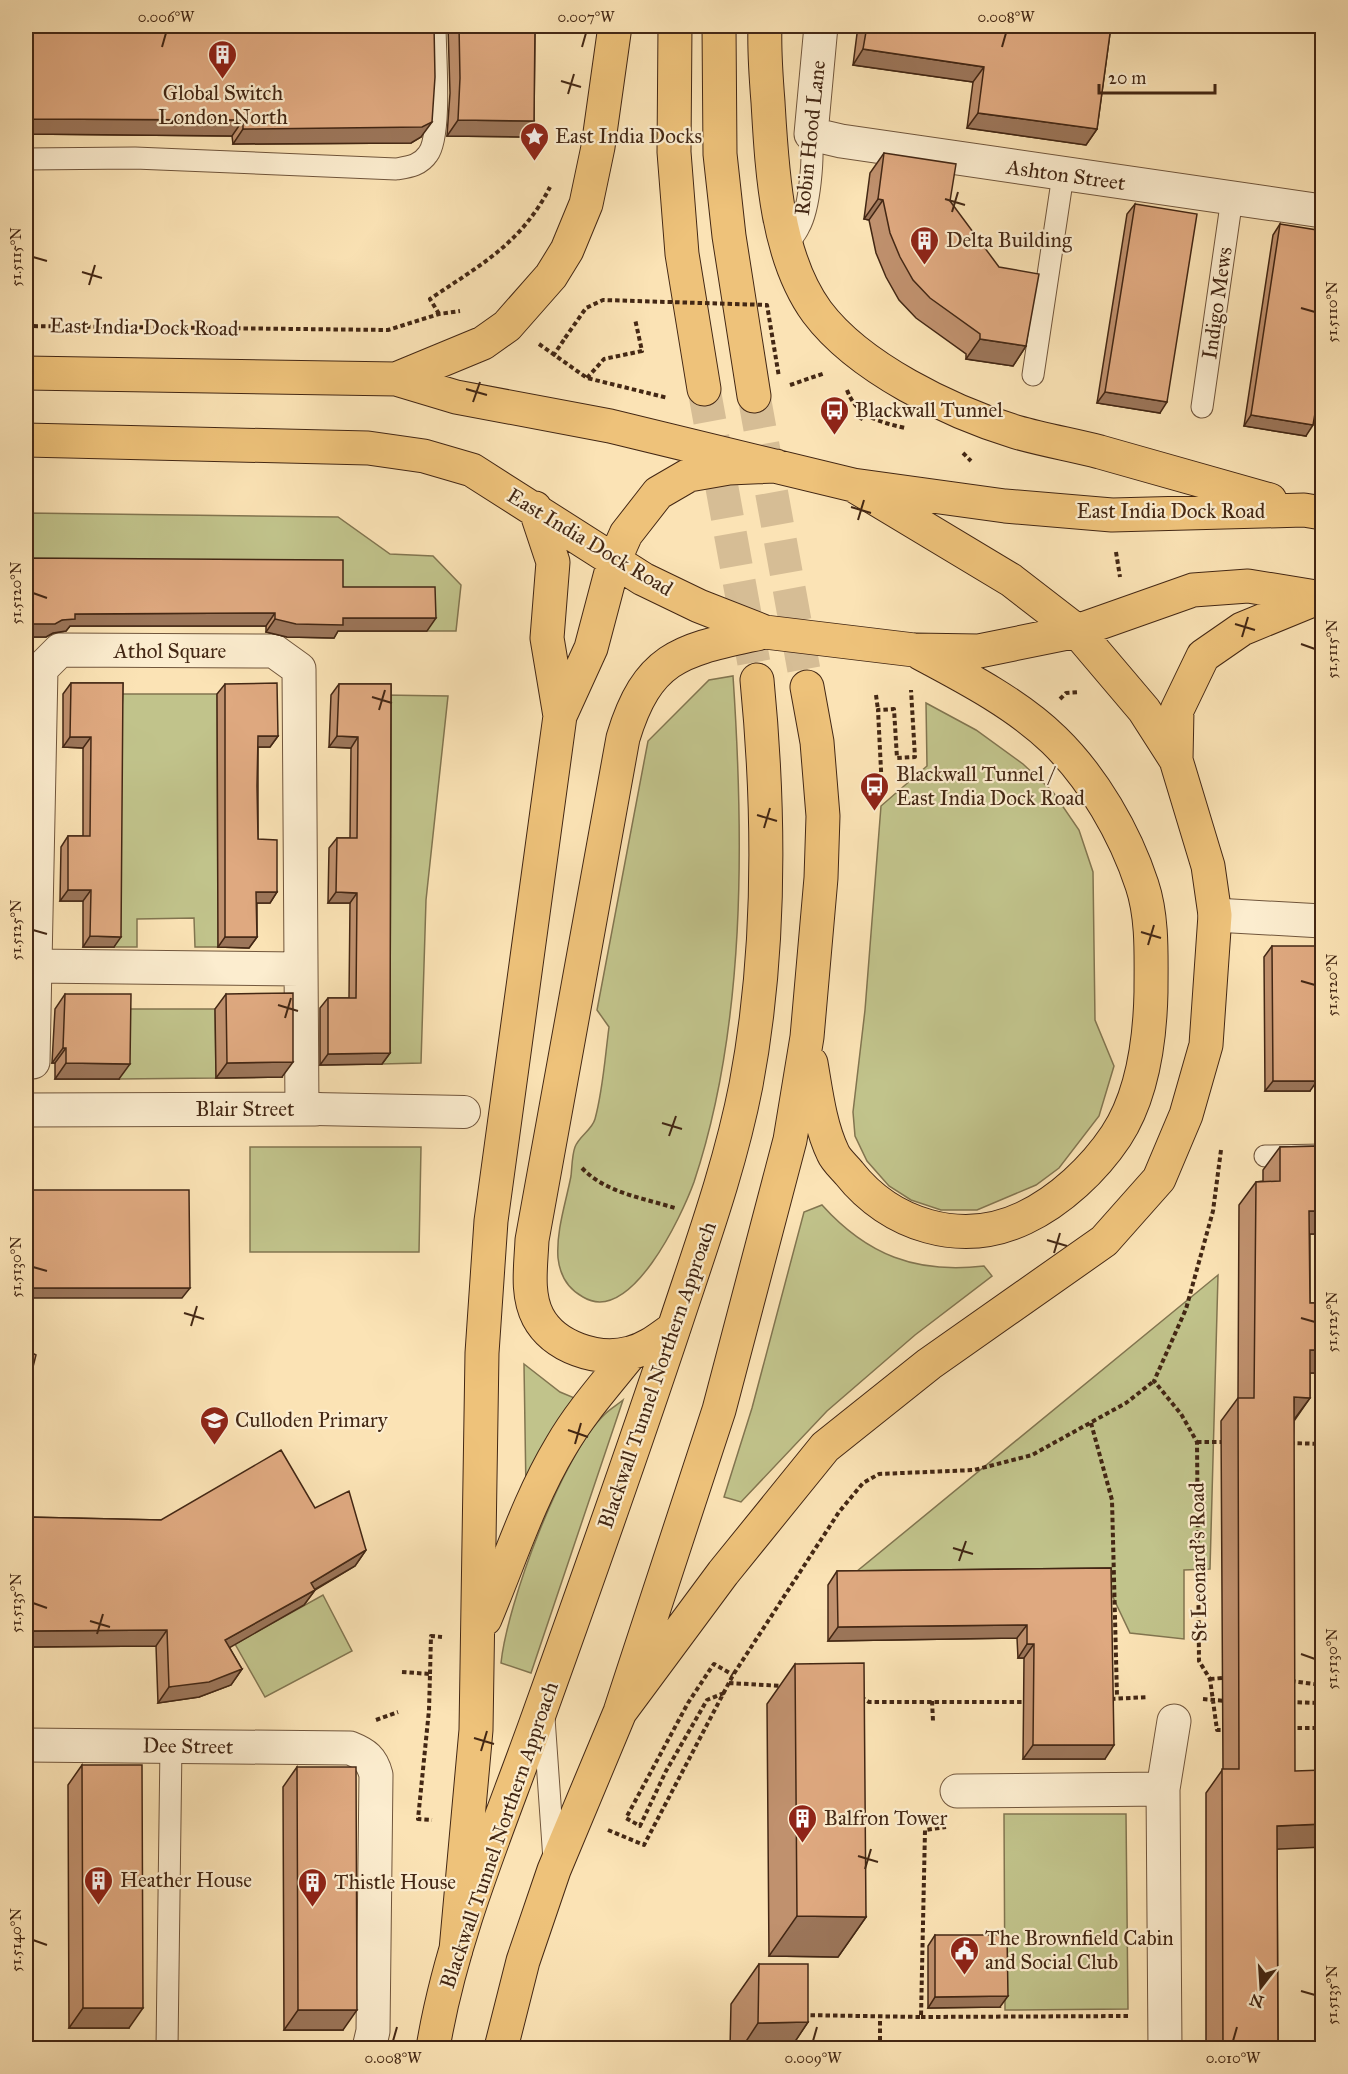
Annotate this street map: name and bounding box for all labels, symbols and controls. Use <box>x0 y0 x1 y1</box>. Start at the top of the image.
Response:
text: 0.006°W <box>138 8 195 26</box>
text: 0.007°W <box>558 8 615 26</box>
text: 0.008°W <box>978 8 1035 26</box>
building icon: Global Switch London North <box>207 38 239 80</box>
scale bar <box>1099 57 1214 95</box>
street label: Robin Hood Lane <box>789 59 831 217</box>
text: 20 m <box>1108 67 1146 89</box>
place label: Global Switch London North <box>158 80 288 130</box>
place icon: East India Docks <box>518 120 550 162</box>
place label: East India Docks <box>555 123 702 149</box>
street label: Ashton Street <box>1004 154 1128 196</box>
building icon: Delta Building <box>909 224 941 266</box>
text: 51.5115°N <box>7 227 25 287</box>
place label: Delta Building <box>946 227 1072 253</box>
street label: Indigo Mews <box>1196 245 1238 361</box>
text: 51.5110°N <box>1323 281 1341 343</box>
street label: East India Dock Road <box>49 312 239 342</box>
bus stop icon: Blackwall Tunnel <box>818 394 850 436</box>
place label: Blackwall Tunnel <box>855 397 1003 423</box>
street label: East India Dock Road <box>502 482 678 602</box>
street label: East India Dock Road <box>1077 498 1266 524</box>
text: 51.5120°N <box>7 561 25 624</box>
text: 51.5115°N <box>1323 619 1341 679</box>
street label: Athol Square <box>113 638 226 664</box>
place label: Blackwall Tunnel / East India Dock Road <box>896 761 1085 811</box>
bus stop icon: Blackwall Tunnel / East India Dock Road <box>859 770 891 812</box>
text: 51.5125°N <box>7 899 25 961</box>
text: 51.5120°N <box>1323 953 1341 1016</box>
street label: Blair Street <box>196 1096 295 1122</box>
street label: Blackwall Tunnel Northern Approach <box>592 1218 722 1532</box>
text: 51.5130°N <box>7 1236 25 1298</box>
text: 51.5125°N <box>1323 1291 1341 1353</box>
school or university icon: Culloden Primary <box>198 1404 230 1446</box>
place label: Culloden Primary <box>235 1407 389 1433</box>
street label: St Leonard's Road <box>1184 1482 1212 1642</box>
text: 51.5135°N <box>7 1573 25 1633</box>
text: 51.5130°N <box>1323 1628 1341 1690</box>
street label: Blackwall Tunnel Northern Approach <box>434 1678 564 1992</box>
street label: Dee Street <box>142 1732 234 1760</box>
building icon: Balfron Tower <box>787 1802 819 1844</box>
place label: Balfron Tower <box>824 1805 948 1831</box>
building icon: Heather House <box>83 1864 115 1906</box>
building icon: Thistle House <box>297 1866 329 1908</box>
place label: Heather House <box>120 1867 252 1893</box>
place label: Thistle House <box>334 1869 456 1895</box>
text: 51.5140°N <box>7 1908 25 1972</box>
place label: The Brownfield Cabin and Social Club <box>985 1925 1174 1975</box>
public building icon: The Brownfield Cabin and Social Club <box>948 1934 980 1976</box>
north arrow <box>1231 1957 1291 2017</box>
text: 51.5135°N <box>1323 1965 1341 2025</box>
text: N <box>1247 1990 1266 2012</box>
text: 0.008°W <box>365 2049 422 2067</box>
text: 0.009°W <box>784 2049 842 2067</box>
text: 0.010°W <box>1206 2049 1261 2067</box>

